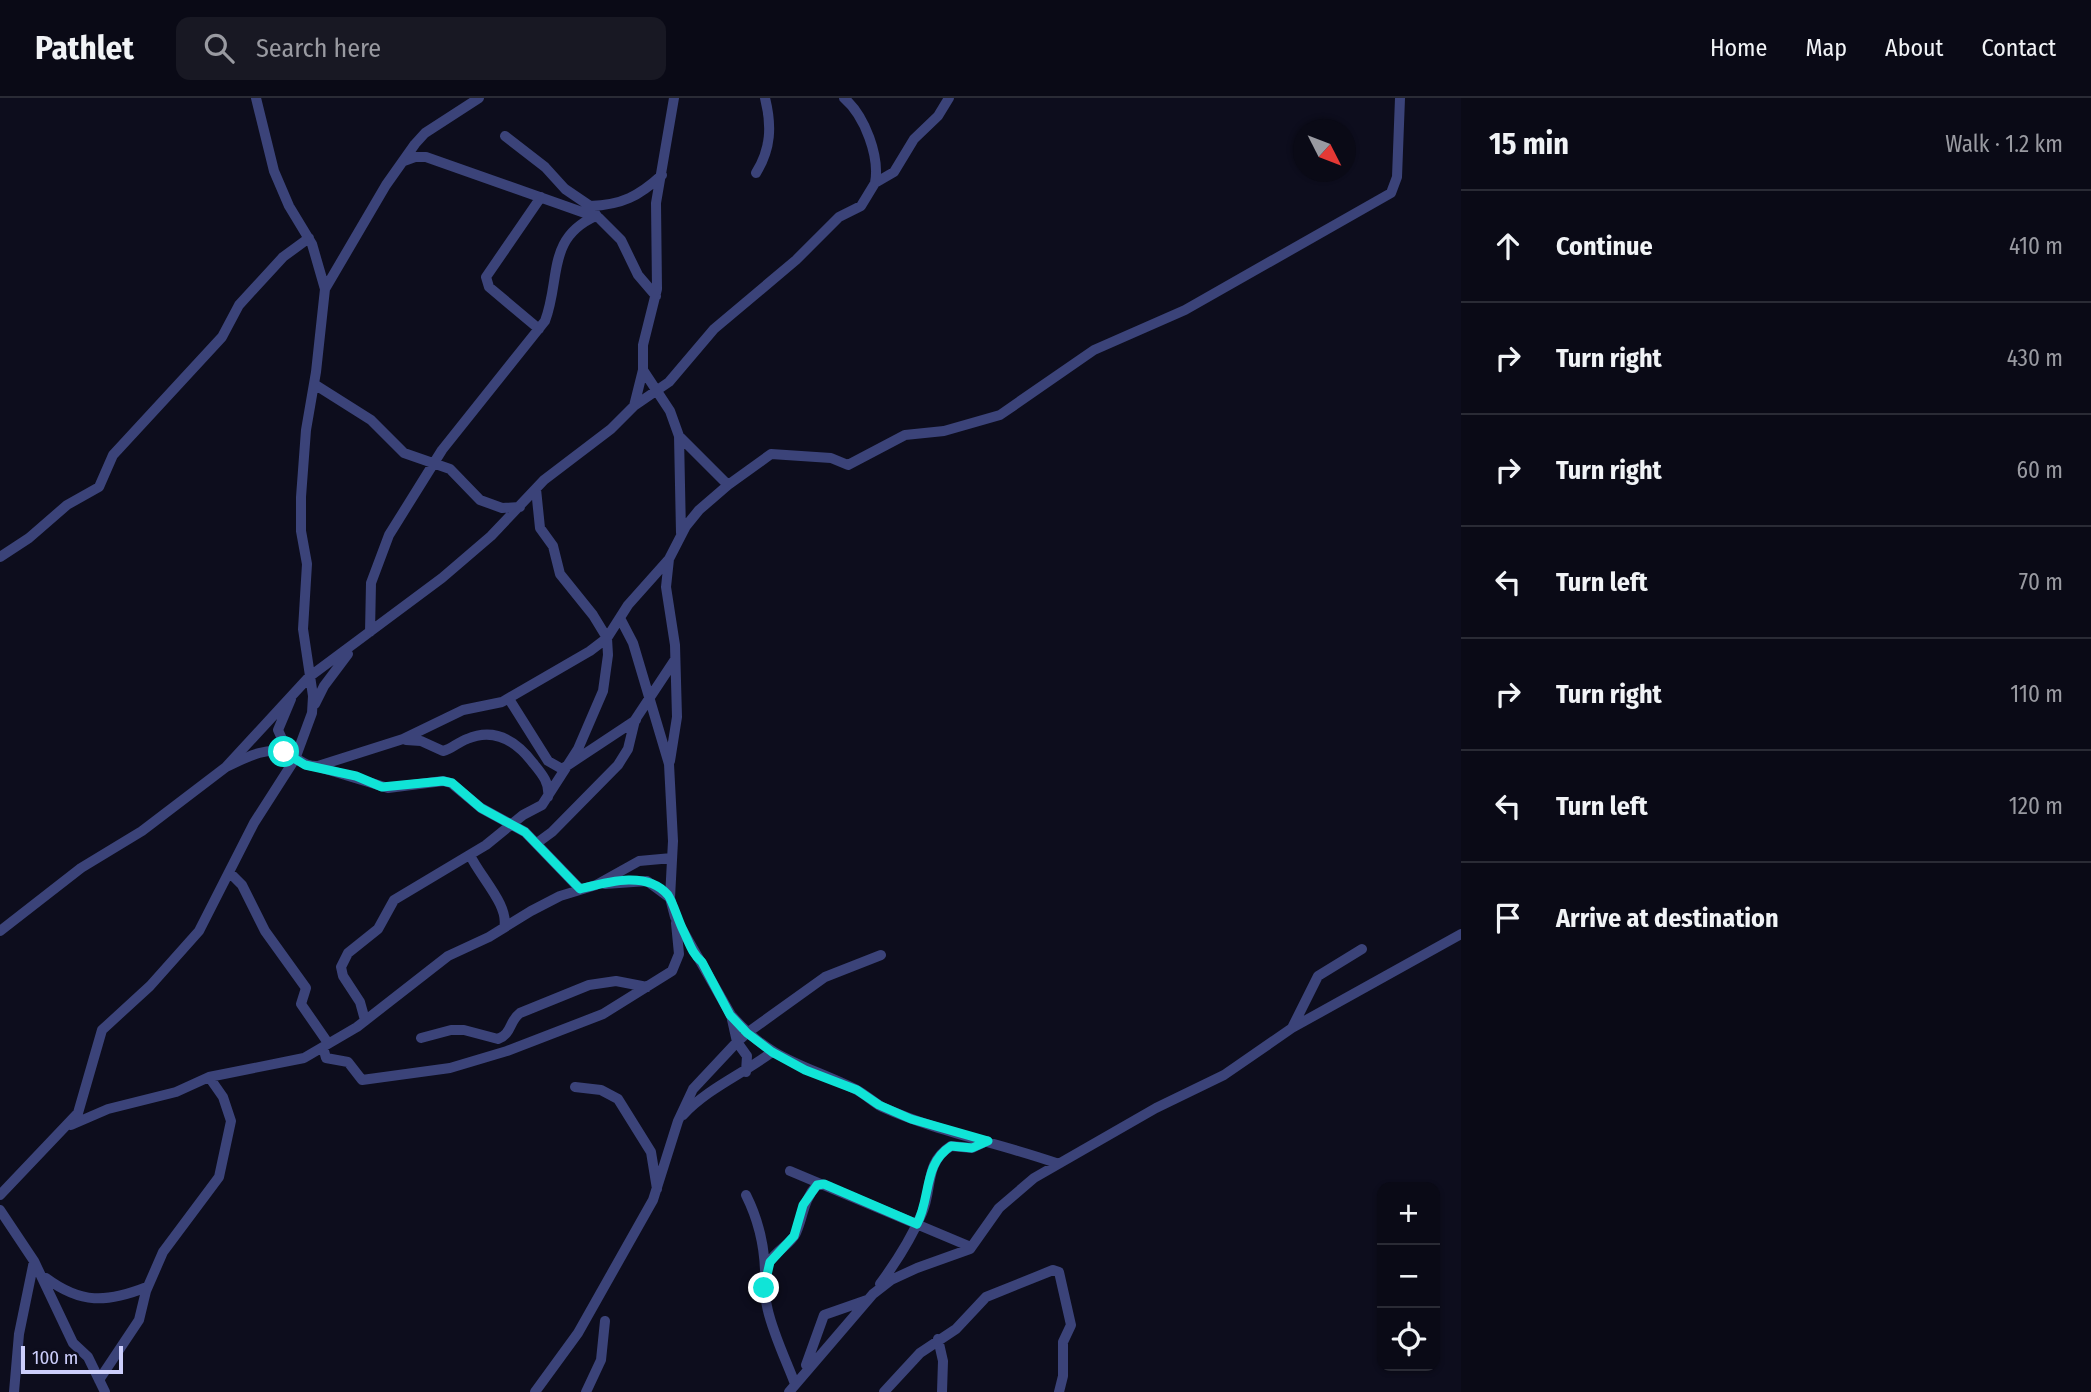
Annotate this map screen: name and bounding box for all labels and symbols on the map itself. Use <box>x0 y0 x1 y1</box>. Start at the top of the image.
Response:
north arrow <box>1293 119 1356 182</box>
route start <box>268 736 299 767</box>
route end <box>748 1272 779 1303</box>
scale bar <box>21 1343 122 1375</box>

